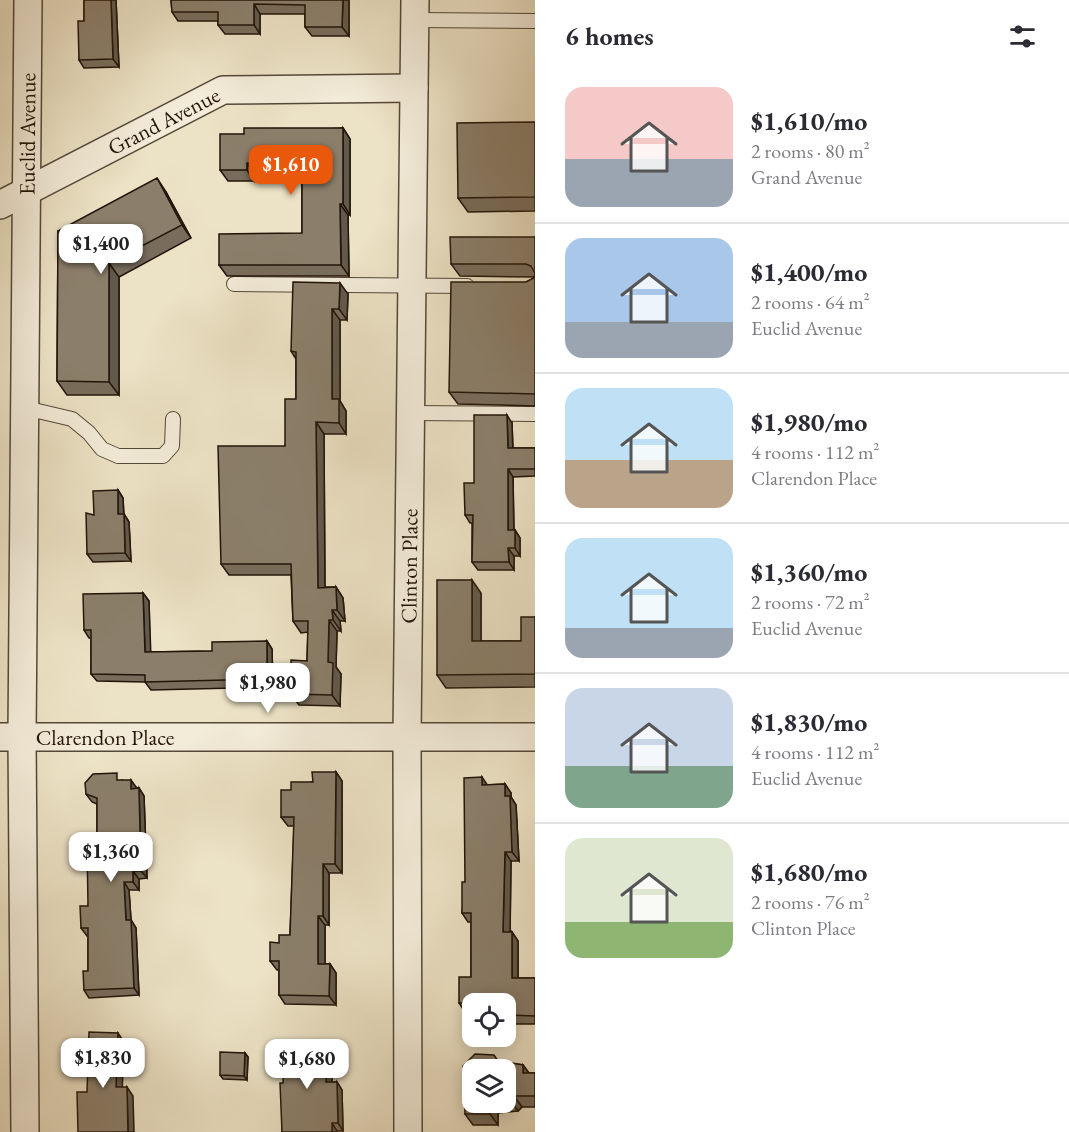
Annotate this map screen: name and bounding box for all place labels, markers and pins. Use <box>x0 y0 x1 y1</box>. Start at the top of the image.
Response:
pin: $1,610 <box>242 145 340 196</box>
pin: $1,400 <box>52 224 150 275</box>
pin: $1,980 <box>219 663 317 714</box>
pin: $1,360 <box>62 832 160 883</box>
pin: $1,830 <box>54 1038 152 1089</box>
pin: $1,680 <box>258 1039 356 1090</box>

